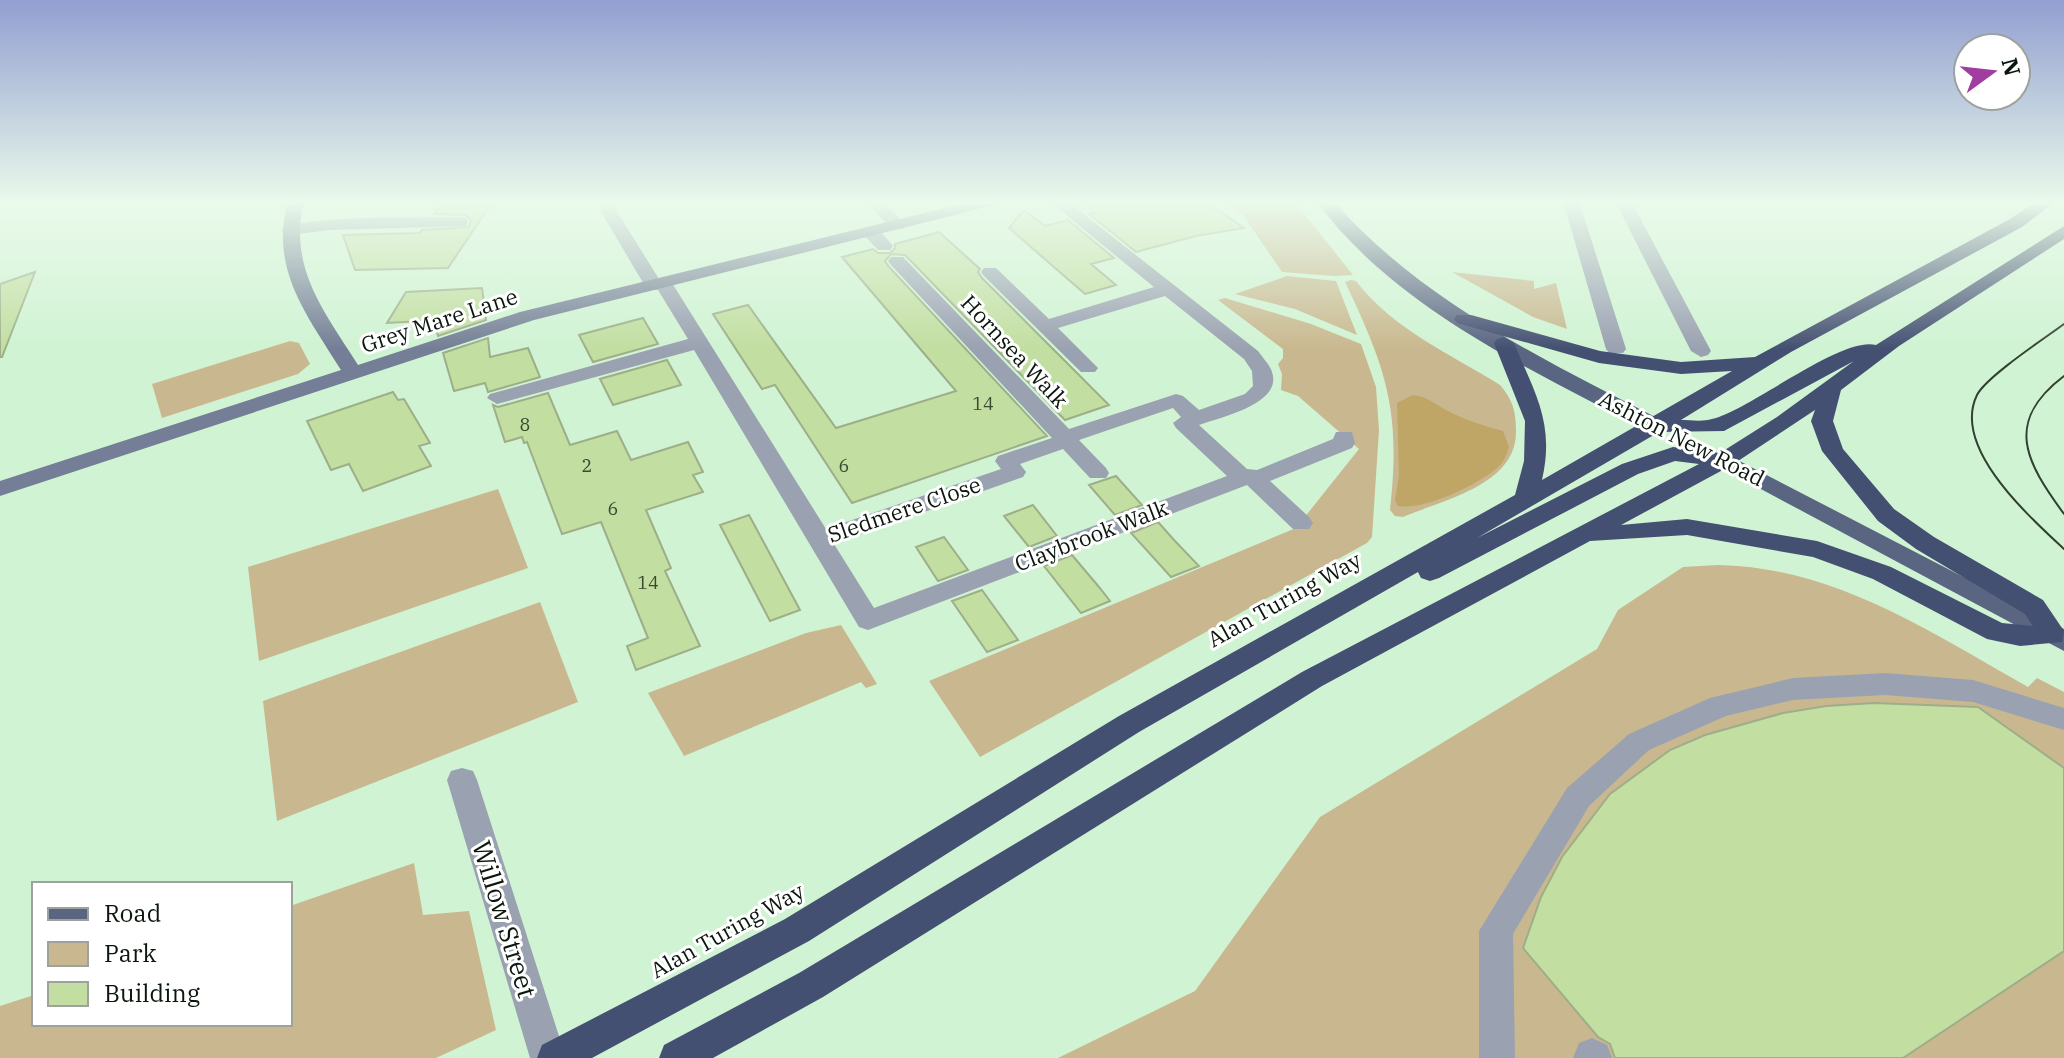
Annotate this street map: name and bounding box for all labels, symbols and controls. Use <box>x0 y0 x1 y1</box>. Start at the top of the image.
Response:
north arrow <box>1952 32 2032 112</box>
text: N <box>1996 55 2028 79</box>
street label: Grey Mare Lane <box>357 281 521 359</box>
street label: Hornsea Walk <box>955 288 1075 414</box>
street label: Ashton New Road <box>1594 384 1770 492</box>
house number: 14 <box>972 392 994 415</box>
house number: 8 <box>520 413 530 436</box>
house number: 2 <box>582 454 592 477</box>
house number: 6 <box>839 454 849 477</box>
street label: Sledmere Close <box>824 469 984 549</box>
street label: Claybrook Walk <box>1010 492 1172 578</box>
house number: 6 <box>608 497 618 520</box>
street label: Alan Turing Way <box>1202 545 1366 653</box>
house number: 14 <box>637 571 659 594</box>
street label: Willow Street <box>465 836 545 1002</box>
street label: Alan Turing Way <box>645 876 809 984</box>
legend <box>32 882 292 1026</box>
text: Road <box>104 897 161 929</box>
text: Park <box>104 937 156 969</box>
text: Building <box>104 977 200 1009</box>

